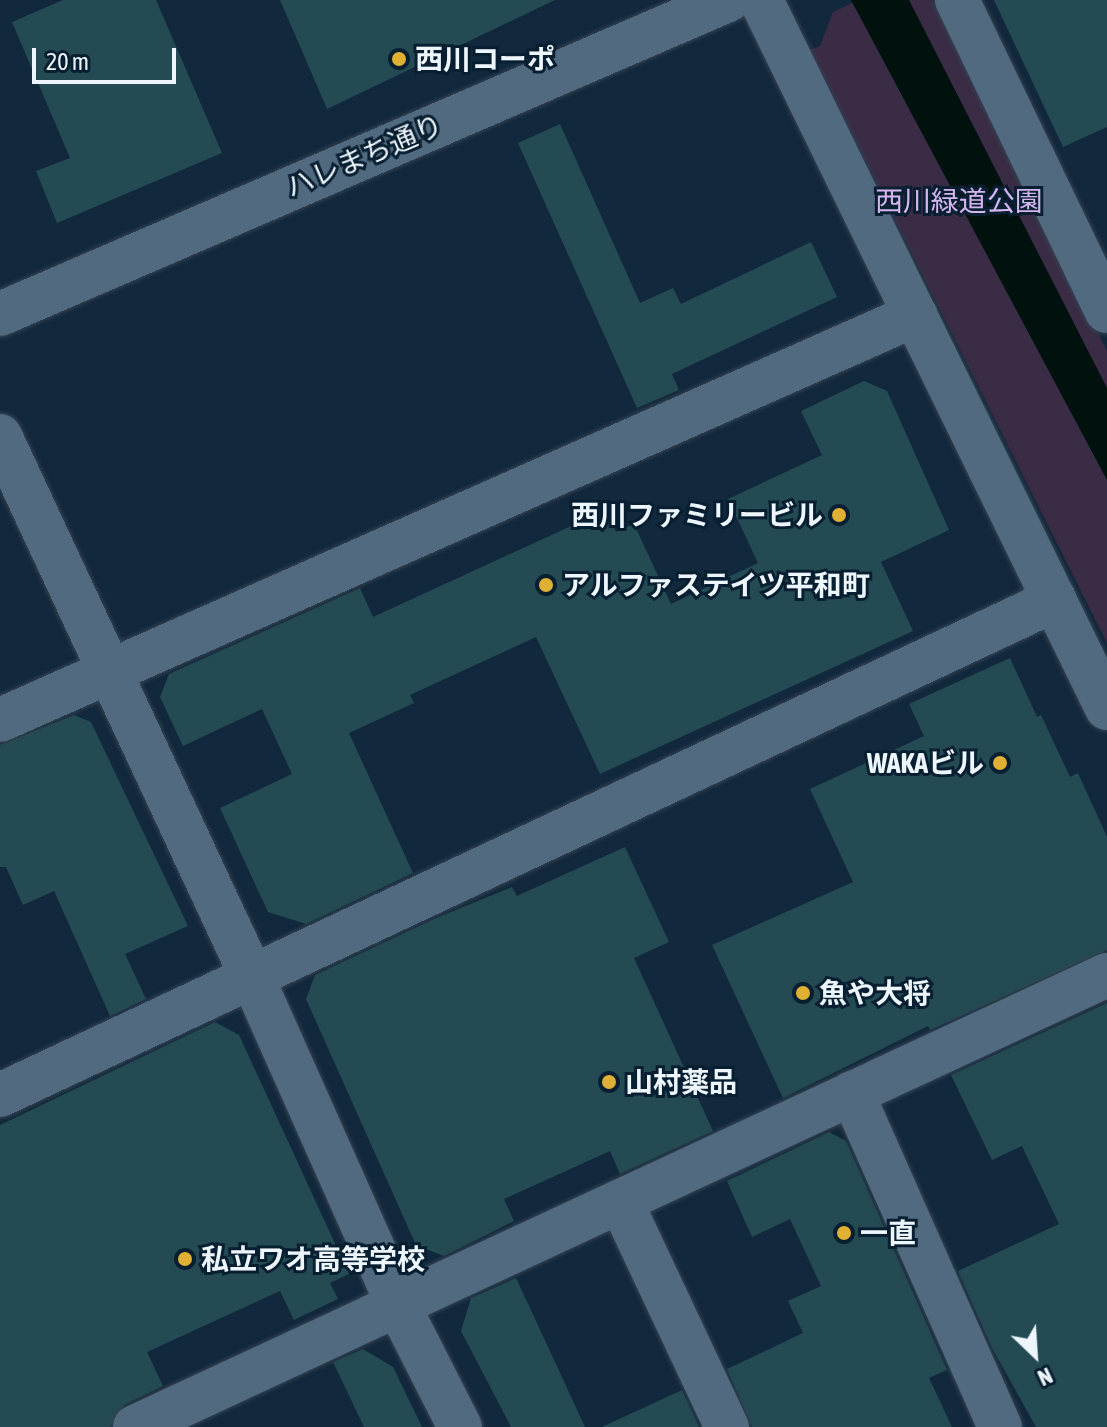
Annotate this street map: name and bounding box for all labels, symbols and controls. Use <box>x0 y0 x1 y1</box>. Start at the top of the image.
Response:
scale bar <box>36 32 180 82</box>
place label: 西川コーポ <box>415 42 555 76</box>
text: 20 m <box>46 48 89 75</box>
marker: 西川コーポ <box>390 50 408 68</box>
street label: ハレまち通り <box>280 108 448 204</box>
park label: 西川緑道公園 <box>875 184 1043 218</box>
place label: 西川ファミリービル <box>571 498 823 532</box>
marker: 西川ファミリービル <box>830 506 848 524</box>
place label: アルファステイツ平和町 <box>562 568 870 602</box>
marker: アルファステイツ平和町 <box>537 576 555 594</box>
place label: WAKAビル <box>867 746 984 780</box>
marker: WAKAビル <box>991 754 1009 772</box>
place label: 魚や大将 <box>819 976 931 1010</box>
marker: 魚や大将 <box>794 984 812 1002</box>
place label: 山村薬品 <box>625 1065 737 1099</box>
marker: 山村薬品 <box>600 1073 618 1091</box>
place label: 一直 <box>860 1216 916 1250</box>
marker: 一直 <box>835 1224 853 1242</box>
place label: 私立ワオ高等学校 <box>201 1242 425 1276</box>
marker: 私立ワオ高等学校 <box>176 1250 194 1268</box>
north arrow <box>995 1315 1075 1395</box>
text: N <box>1034 1362 1057 1391</box>

